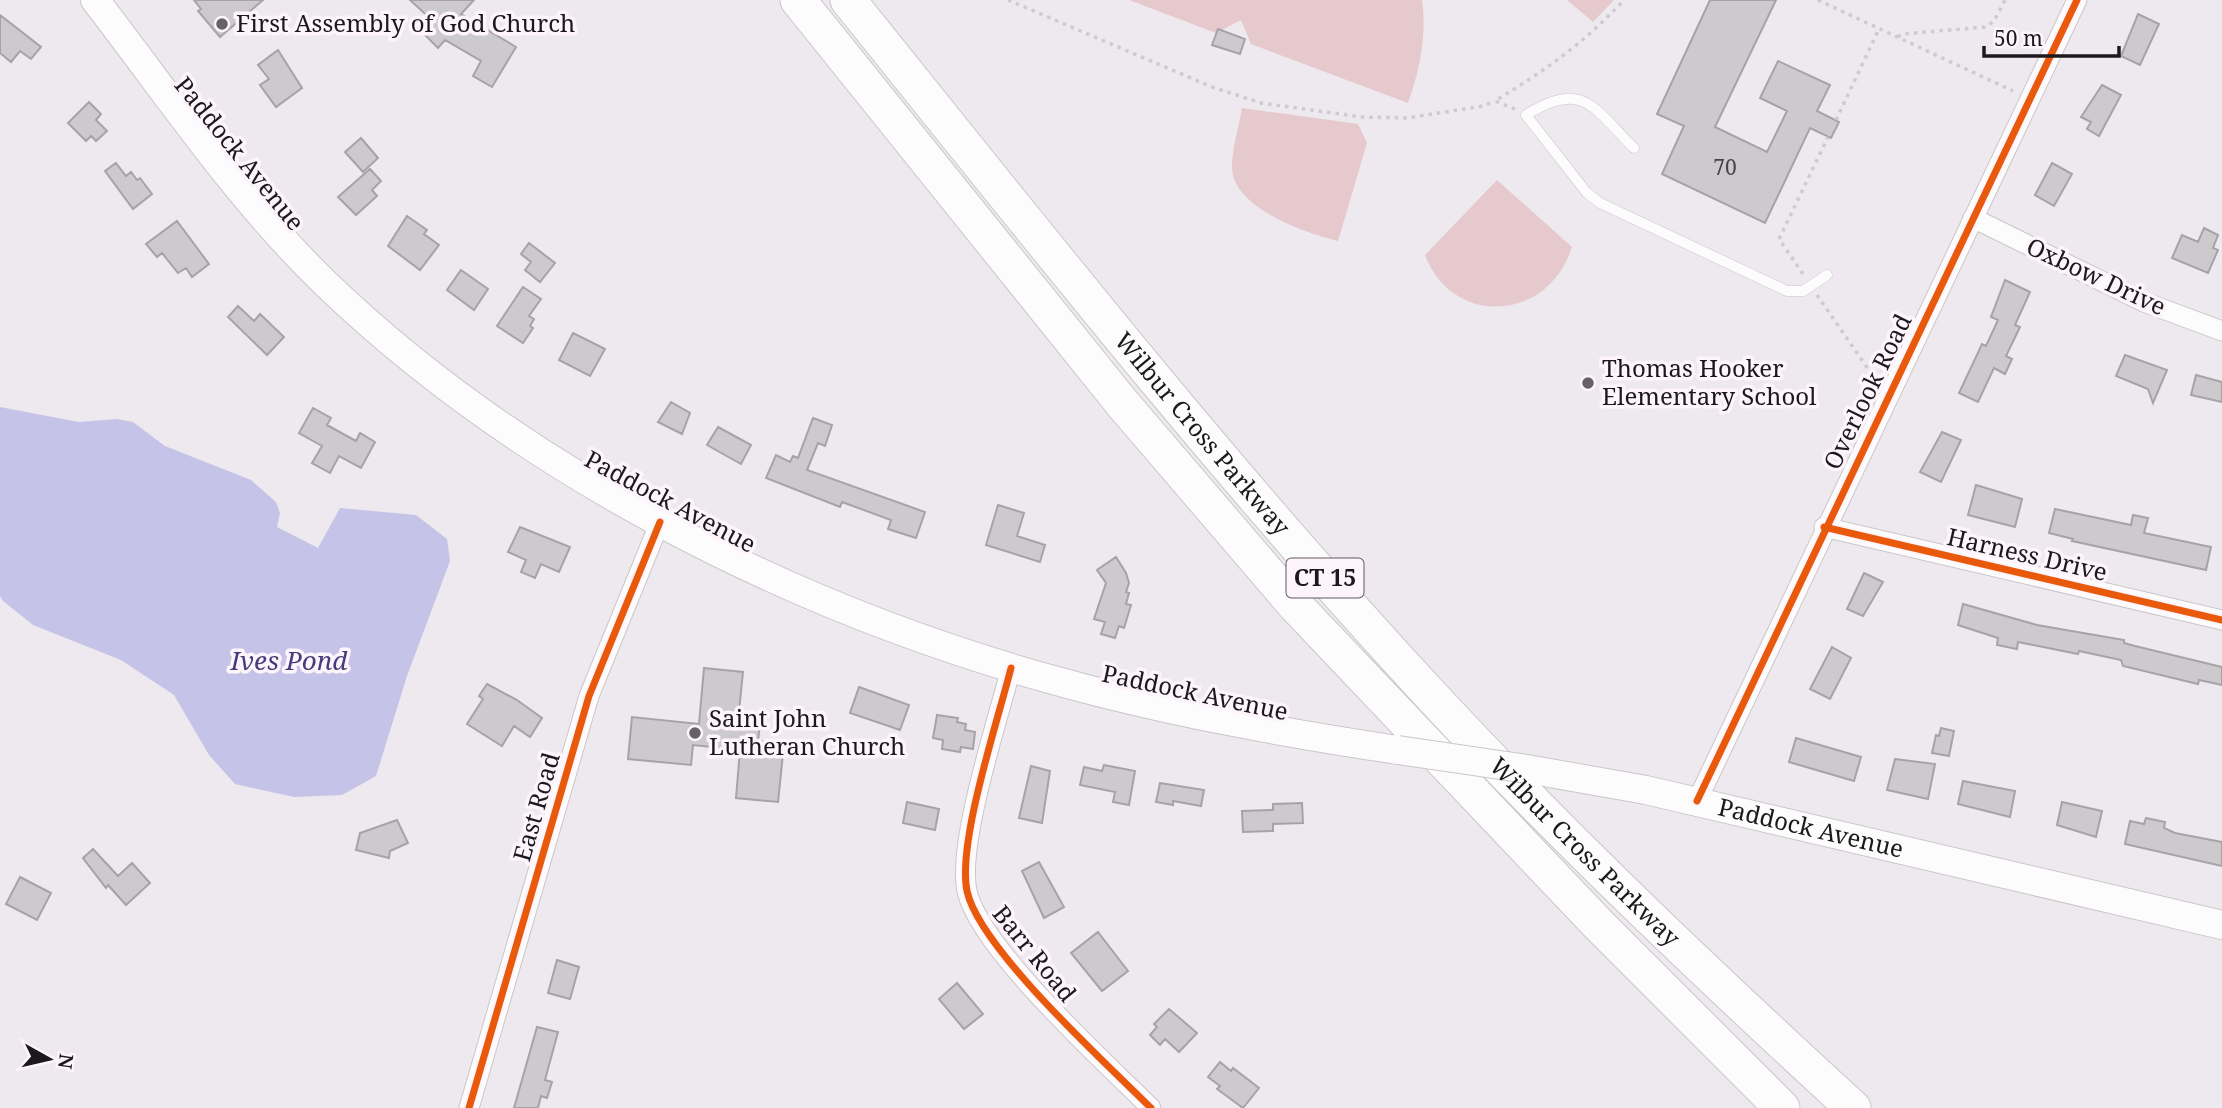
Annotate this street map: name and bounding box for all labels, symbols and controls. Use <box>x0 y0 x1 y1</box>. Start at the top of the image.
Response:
place label: First Assembly of God Church <box>236 6 575 39</box>
scale bar <box>1984 14 2119 58</box>
marker: First Assembly of God Church <box>214 16 230 32</box>
text: 50 m <box>1994 24 2043 52</box>
street label: Paddock Avenue <box>168 69 313 237</box>
house number: 70 <box>1713 153 1737 181</box>
street label: Oxbow Drive <box>2022 229 2172 322</box>
street label: Overlook Road <box>1815 308 1919 475</box>
street label: Wilbur Cross Parkway <box>1108 324 1298 542</box>
place label: Thomas Hooker Elementary School <box>1602 351 1817 412</box>
marker: Thomas Hooker Elementary School <box>1580 375 1596 391</box>
street label: Paddock Avenue <box>579 442 762 560</box>
street label: Harness Drive <box>1944 519 2111 588</box>
road number: CT 15 <box>1286 558 1364 598</box>
water label: Ives Pond <box>230 642 348 678</box>
street label: Paddock Avenue <box>1099 656 1291 727</box>
place label: Saint John Lutheran Church <box>709 701 905 762</box>
marker: Saint John Lutheran Church <box>687 725 703 741</box>
street label: East Road <box>504 748 567 865</box>
street label: Wilbur Cross Parkway <box>1483 749 1688 953</box>
street label: Paddock Avenue <box>1715 789 1907 865</box>
street label: Barr Road <box>986 898 1085 1009</box>
north arrow <box>14 1024 84 1094</box>
text: N <box>52 1052 80 1071</box>

